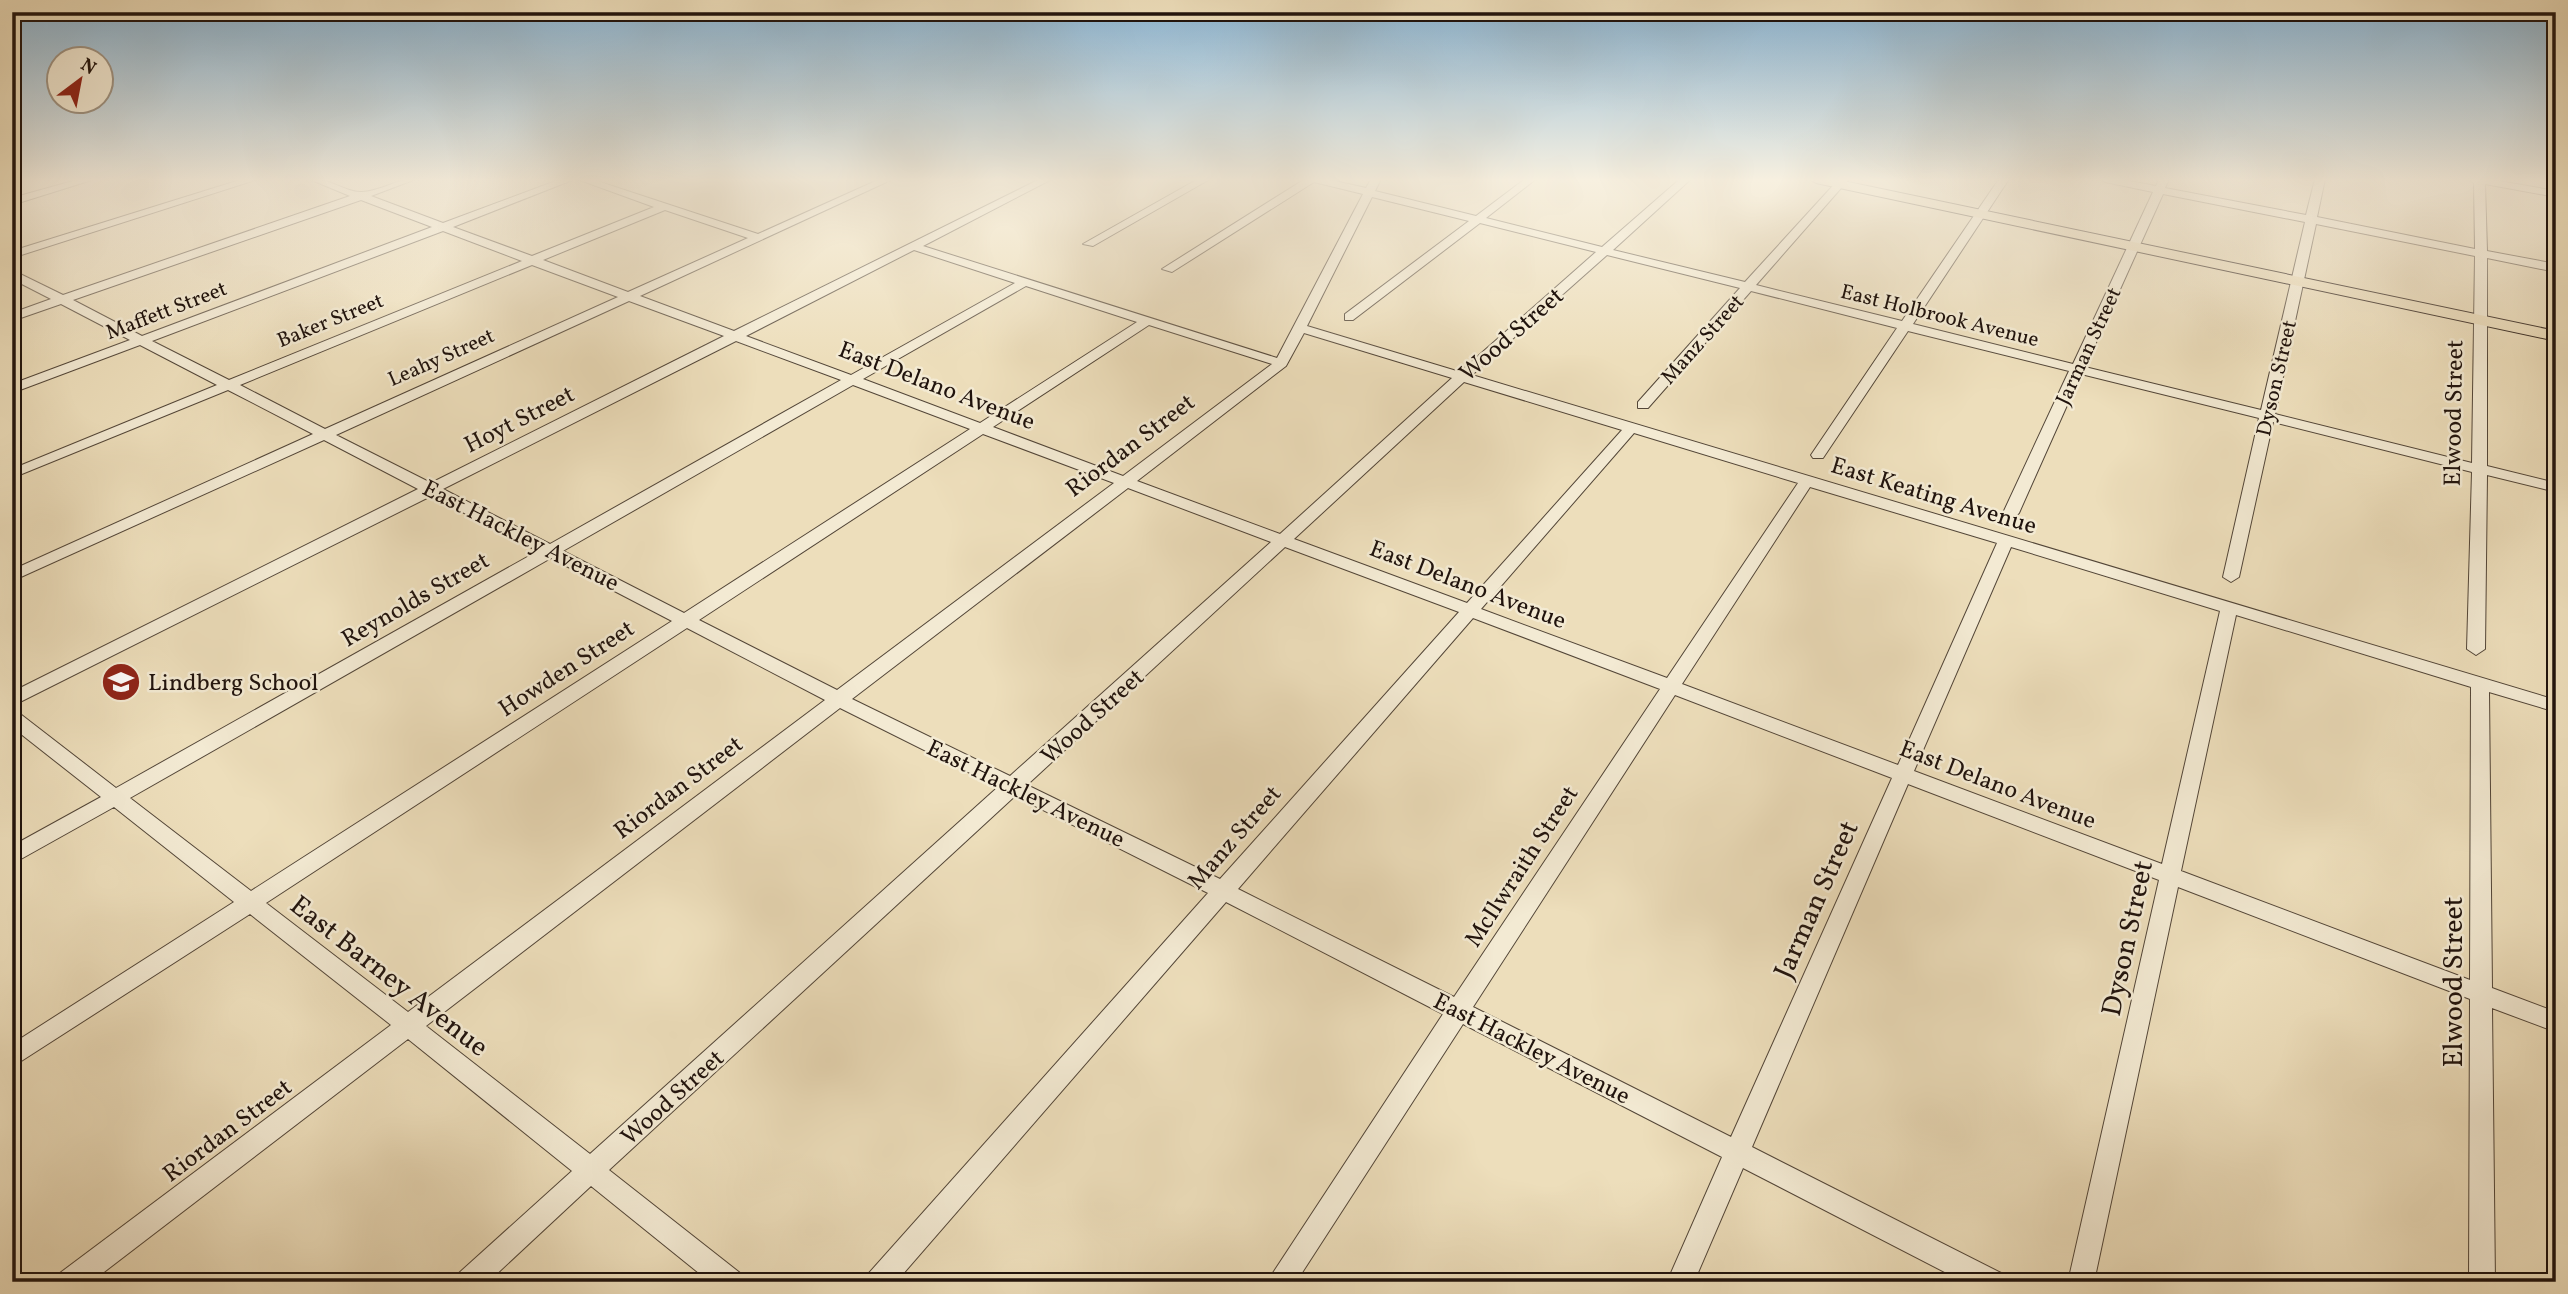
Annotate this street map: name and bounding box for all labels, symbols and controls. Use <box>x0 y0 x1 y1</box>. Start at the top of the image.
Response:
north arrow <box>46 46 116 116</box>
text: N <box>75 53 101 82</box>
street label: Maffett Street <box>102 275 231 348</box>
street label: East Holbrook Avenue <box>1837 278 2042 355</box>
street label: Wood Street <box>1453 280 1572 391</box>
street label: Jarman Street <box>2049 283 2129 410</box>
street label: Baker Street <box>273 287 388 356</box>
street label: Manz Street <box>1655 289 1751 391</box>
street label: Dyson Street <box>2250 317 2305 439</box>
street label: Leahy Street <box>384 322 500 395</box>
street label: East Delano Avenue <box>833 334 1040 440</box>
street label: Elwood Street <box>2437 339 2473 487</box>
street label: Hoyt Street <box>459 378 581 463</box>
street label: Riordan Street <box>1059 387 1203 507</box>
street label: East Keating Avenue <box>1826 449 2041 544</box>
street label: East Hackley Avenue <box>416 472 624 601</box>
street label: East Delano Avenue <box>1364 533 1571 639</box>
street label: Reynolds Street <box>336 545 496 657</box>
street label: Howden Street <box>492 613 642 726</box>
school or university icon: Lindberg School <box>100 661 142 703</box>
street label: Wood Street <box>1034 662 1153 773</box>
place label: Lindberg School <box>148 667 318 701</box>
street label: Riordan Street <box>607 729 751 849</box>
street label: East Hackley Avenue <box>920 732 1130 858</box>
street label: East Delano Avenue <box>1894 733 2101 839</box>
street label: Manz Street <box>1181 779 1290 898</box>
street label: McIlwraith Street <box>1458 780 1588 955</box>
street label: Jarman Street <box>1765 815 1870 985</box>
street label: Dyson Street <box>2093 857 2164 1020</box>
street label: East Barney Avenue <box>281 887 496 1067</box>
street label: Elwood Street <box>2435 896 2474 1068</box>
street label: East Hackley Avenue <box>1427 985 1635 1114</box>
street label: Wood Street <box>614 1043 733 1154</box>
street label: Riordan Street <box>156 1072 300 1192</box>

